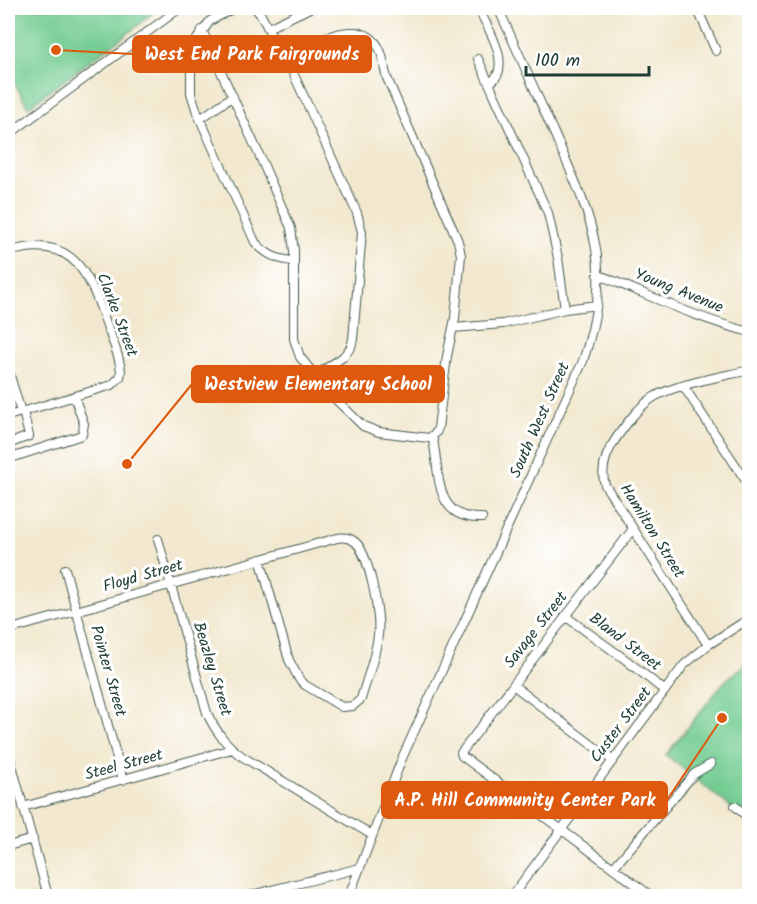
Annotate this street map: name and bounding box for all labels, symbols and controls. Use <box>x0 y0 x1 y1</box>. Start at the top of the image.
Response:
callout: West End Park Fairgrounds <box>133 36 371 72</box>
scale bar <box>526 39 649 77</box>
text: West End Park Fairgrounds <box>145 41 360 70</box>
text: 100 m <box>535 47 580 76</box>
street label: Young Avenue <box>631 262 727 320</box>
street label: Clarke Street <box>90 269 145 361</box>
street label: South West Street <box>503 357 577 482</box>
callout: Westview Elementary School <box>192 366 444 402</box>
text: Westview Elementary School <box>204 371 432 400</box>
street label: Hamilton Street <box>613 479 692 584</box>
street label: Floyd Street <box>100 552 187 599</box>
street label: Savage Street <box>498 585 575 674</box>
street label: Bland Street <box>583 606 667 678</box>
street label: Beazley Street <box>186 619 238 720</box>
street label: Pointer Street <box>83 622 133 720</box>
street label: Custer Street <box>584 681 658 768</box>
street label: Steel Street <box>82 742 167 787</box>
callout: A.P. Hill Community Center Park <box>382 782 667 818</box>
text: A.P. Hill Community Center Park <box>395 787 657 816</box>

